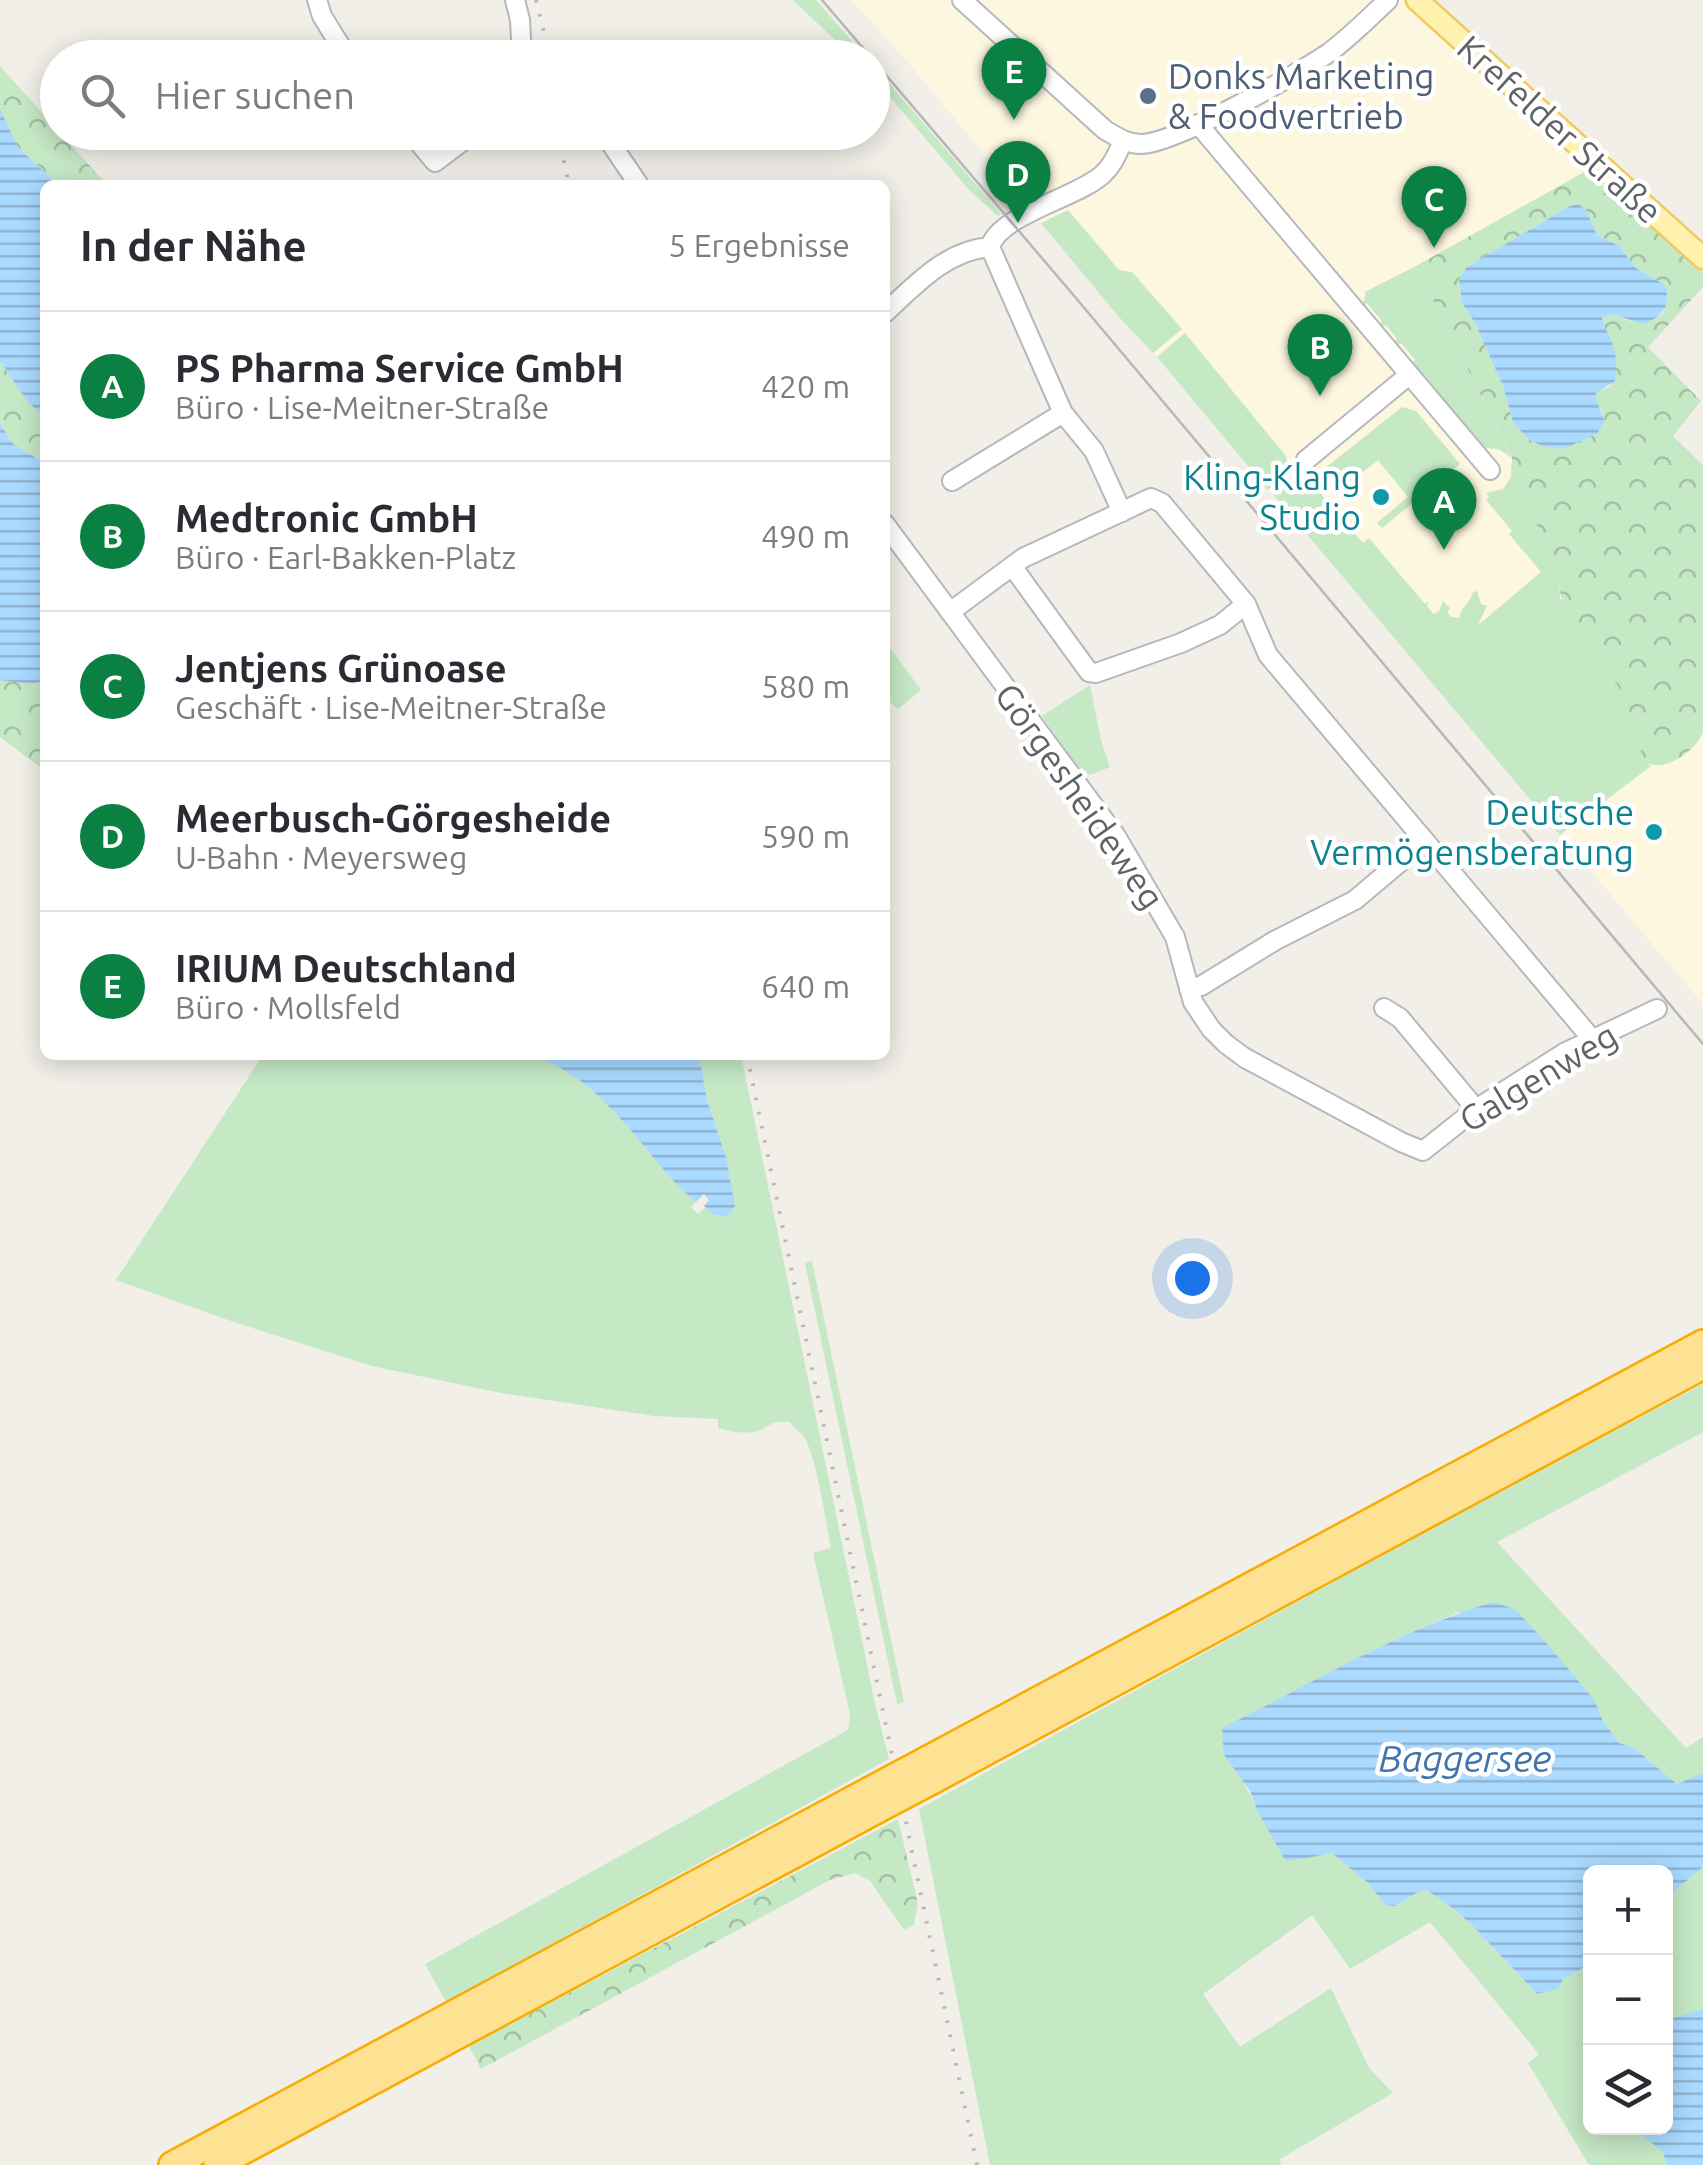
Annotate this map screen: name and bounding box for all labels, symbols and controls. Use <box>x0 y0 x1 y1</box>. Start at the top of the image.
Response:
street label: Krefelder Straße <box>1450 27 1670 231</box>
pin: E <box>982 38 1046 120</box>
search box <box>40 40 890 150</box>
place label: Donks Marketing & Foodvertrieb <box>1168 56 1435 136</box>
icon: search <box>75 68 130 123</box>
text: Hier suchen <box>155 74 355 116</box>
marker: Donks Marketing & Foodvertrieb <box>1137 85 1159 107</box>
pin: D <box>986 140 1050 223</box>
pin: C <box>1402 166 1466 248</box>
text: In der Nähe <box>80 222 307 269</box>
text: 5 Ergebnisse <box>668 227 850 263</box>
pin: B <box>1288 314 1352 396</box>
text: PS Pharma Service GmbH <box>175 347 624 389</box>
text: A <box>101 368 124 404</box>
text: 420 m <box>761 368 850 404</box>
text: Büro · Lise-Meitner-Straße <box>175 389 549 425</box>
place label: Kling-Klang Studio <box>1183 457 1361 537</box>
pin: A <box>1412 468 1476 550</box>
marker: Kling-Klang Studio <box>1370 486 1392 508</box>
text: Medtronic GmbH <box>175 497 478 539</box>
text: B <box>102 518 123 554</box>
text: 490 m <box>761 518 850 554</box>
text: Büro · Earl-Bakken-Platz <box>175 539 516 575</box>
text: Jentjens Grünoase <box>175 647 507 689</box>
text: C <box>102 668 123 704</box>
text: 580 m <box>761 668 850 704</box>
street label: Görgesheideweg <box>987 676 1173 916</box>
text: Geschäft · Lise-Meitner-Straße <box>175 689 607 725</box>
place label: Deutsche Vermögensberatung <box>1310 792 1634 872</box>
text: Meerbusch-Görgesheide <box>175 797 611 839</box>
text: D <box>101 818 124 854</box>
text: 590 m <box>761 818 850 854</box>
marker: Deutsche Vermögensberatung <box>1643 821 1665 843</box>
text: U-Bahn · Meyersweg <box>175 839 467 875</box>
text: IRIUM Deutschland <box>175 947 517 989</box>
text: E <box>103 968 122 1004</box>
text: 640 m <box>761 968 850 1004</box>
text: Büro · Mollsfeld <box>175 989 401 1025</box>
street label: Galgenweg <box>1452 1014 1624 1140</box>
your location <box>1167 1253 1218 1304</box>
water label: Baggersee <box>1378 1737 1552 1779</box>
map controls <box>1583 1865 1673 2135</box>
button: + <box>1583 1865 1673 1955</box>
button: − <box>1583 1955 1673 2045</box>
button: layers <box>1583 2045 1673 2135</box>

